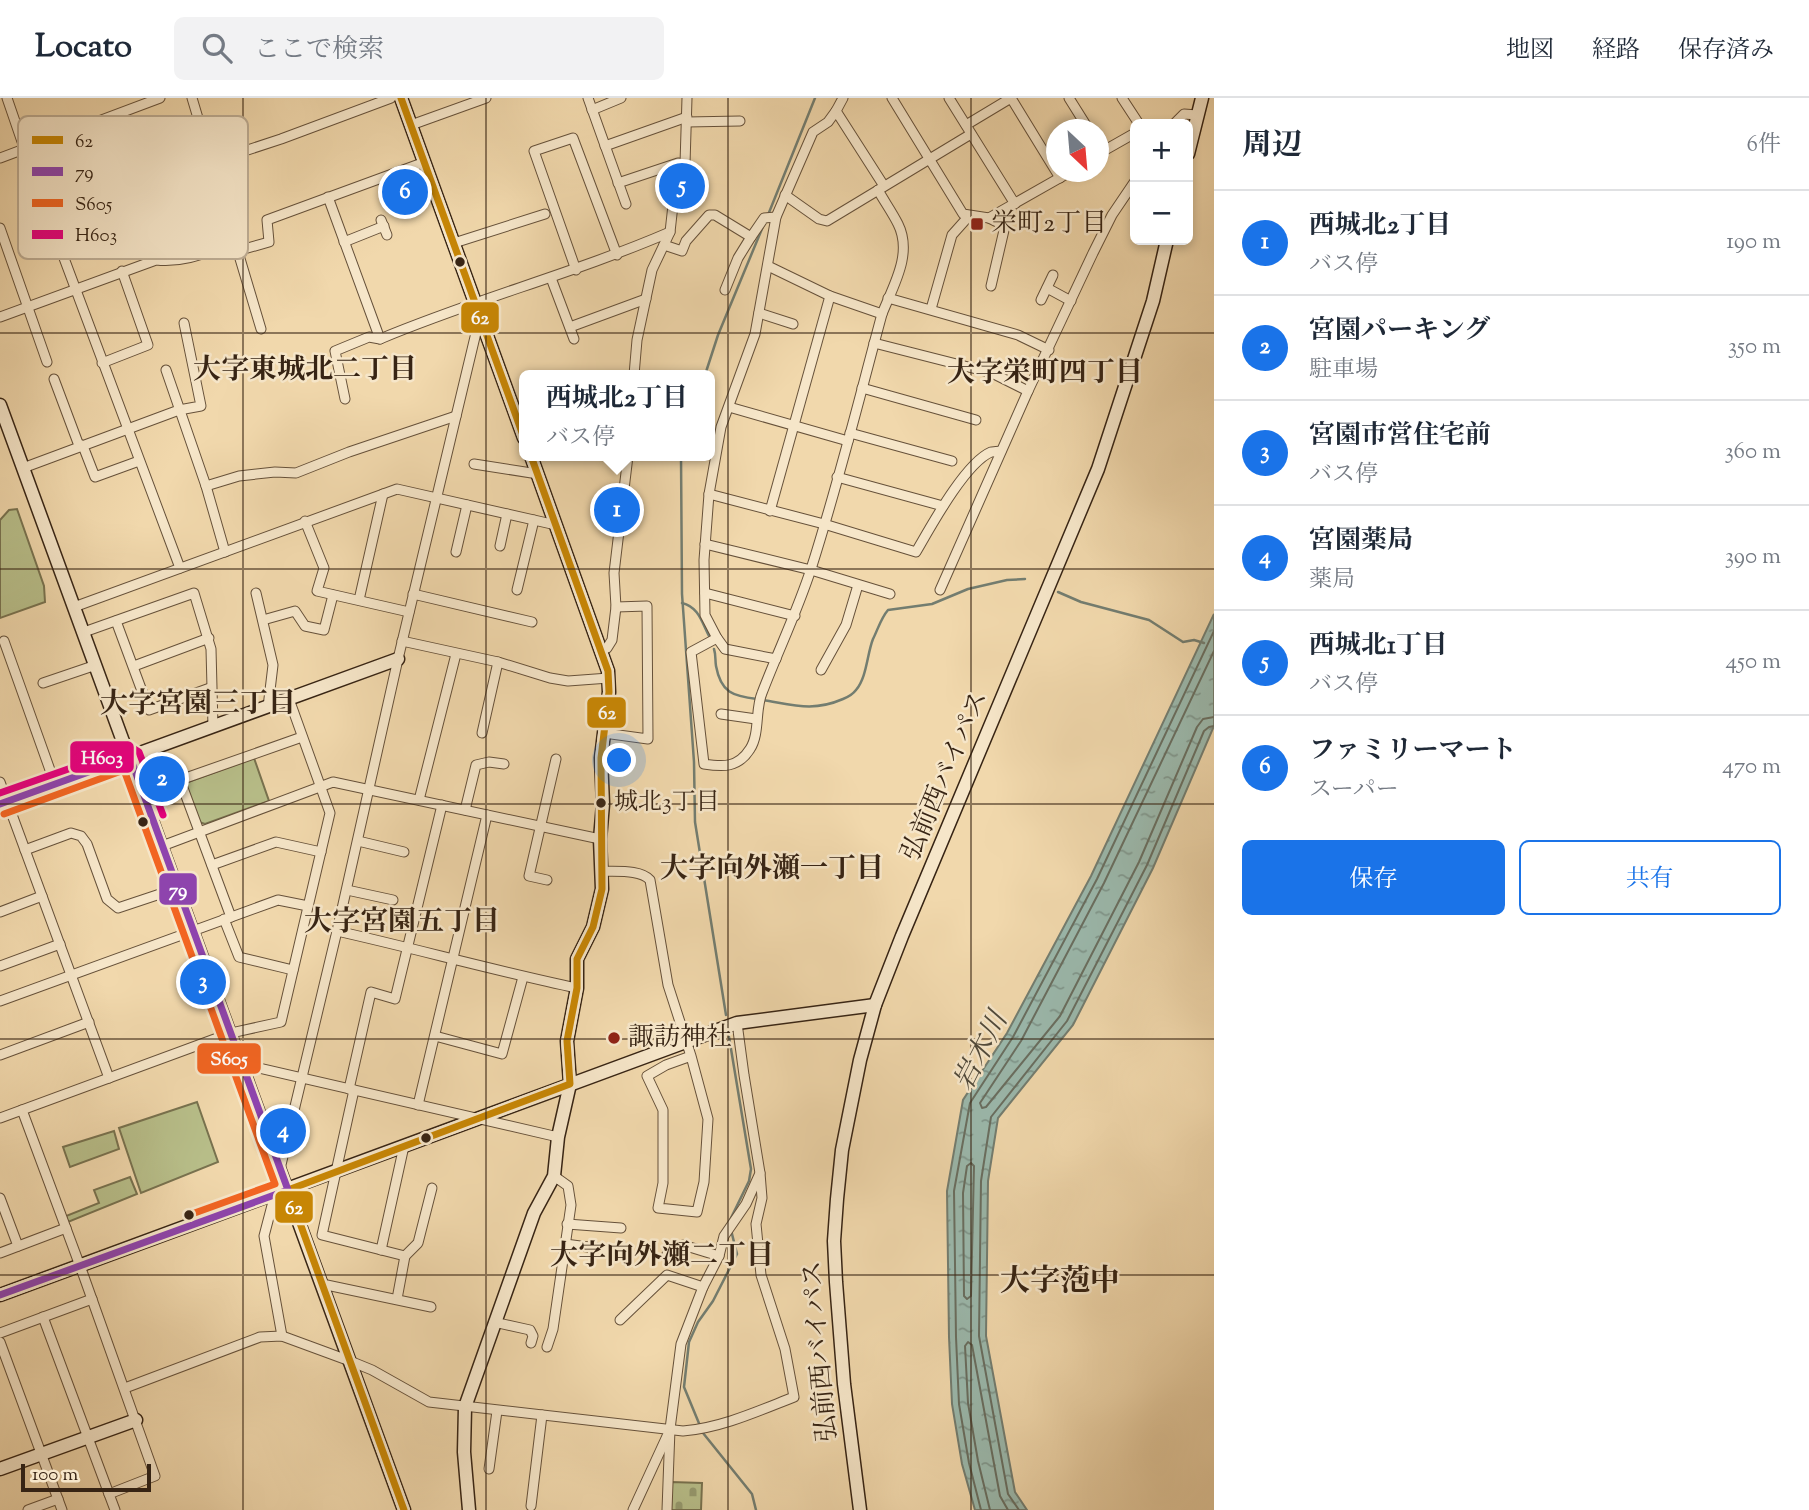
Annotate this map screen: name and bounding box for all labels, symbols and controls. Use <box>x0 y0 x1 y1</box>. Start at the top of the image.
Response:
search box <box>174 17 664 80</box>
text: Locato <box>35 24 132 72</box>
icon: search <box>198 29 236 67</box>
text: ここで検索 <box>254 32 384 69</box>
text: 地図 <box>1506 34 1554 68</box>
text: 経路 <box>1592 34 1640 68</box>
text: 保存済み <box>1678 34 1774 68</box>
legend <box>18 116 248 259</box>
north arrow <box>1046 119 1109 182</box>
map controls <box>1130 119 1193 245</box>
button: + <box>1130 119 1193 182</box>
text: 周辺 <box>1242 125 1302 168</box>
text: 62 <box>75 129 93 156</box>
text: 6件 <box>1747 129 1781 162</box>
text: 79 <box>75 160 93 187</box>
pin: 5 <box>659 160 705 212</box>
pin: 6 <box>382 166 428 218</box>
button: − <box>1130 182 1193 245</box>
text: S605 <box>75 192 113 219</box>
place label: 栄町2丁目 <box>991 206 1107 243</box>
text: 西城北2丁目 <box>1309 208 1451 245</box>
marker: 栄町2丁目 <box>969 216 985 232</box>
text: H603 <box>75 223 117 250</box>
text: 1 <box>1261 226 1269 259</box>
text: 190 m <box>1726 226 1781 259</box>
text: バス停 <box>1309 249 1378 282</box>
unlabelled marker <box>453 255 467 269</box>
line badge: 62 <box>460 301 500 334</box>
text: 62 <box>471 306 489 333</box>
text: 宮園パーキング <box>1309 313 1490 350</box>
text: 2 <box>1260 331 1270 364</box>
text: 350 m <box>1728 331 1781 364</box>
district label: 大字東城北二丁目 <box>193 351 417 391</box>
district label: 大字栄町四丁目 <box>947 354 1143 394</box>
text: 駐車場 <box>1309 354 1378 387</box>
popup <box>519 370 715 461</box>
text: 西城北2丁目 <box>546 381 688 418</box>
text: 宮園市営住宅前 <box>1309 418 1491 455</box>
text: バス停 <box>546 422 615 455</box>
text: 3 <box>1260 436 1270 469</box>
text: 360 m <box>1724 436 1781 469</box>
text: バス停 <box>1309 459 1378 492</box>
pin: 1 <box>594 484 640 536</box>
text: 宮園薬局 <box>1309 523 1413 560</box>
text: 4 <box>1259 541 1271 574</box>
text: 390 m <box>1725 541 1781 574</box>
text: 薬局 <box>1309 564 1355 597</box>
text: 西城北1丁目 <box>1309 628 1448 665</box>
text: 5 <box>1261 646 1269 679</box>
text: 450 m <box>1725 646 1781 679</box>
text: バス停 <box>1309 669 1378 702</box>
district label: 大字宮園三丁目 <box>100 685 296 725</box>
street label: 弘前西バイパス <box>894 685 998 867</box>
line badge: 62 <box>586 696 627 729</box>
text: 62 <box>598 701 616 728</box>
text: ファミリーマート <box>1309 733 1516 770</box>
line badge: H603 <box>69 740 135 774</box>
your location <box>602 743 636 777</box>
text: H603 <box>81 746 123 773</box>
text: 6 <box>1259 751 1271 784</box>
text: 470 m <box>1722 751 1781 784</box>
pin: 2 <box>139 753 185 805</box>
text: スーパー <box>1309 774 1399 807</box>
place label: 城北3丁目 <box>614 786 720 820</box>
marker: 城北3丁目 <box>594 796 608 810</box>
unlabelled marker <box>136 815 150 829</box>
button: 保存 <box>1242 840 1505 915</box>
button: 共有 <box>1519 840 1781 915</box>
district label: 大字向外瀬一丁目 <box>660 850 884 890</box>
line badge: 79 <box>158 872 198 906</box>
text: 79 <box>169 878 187 905</box>
district label: 大字宮園五丁目 <box>304 903 500 943</box>
pin: 3 <box>180 956 226 1008</box>
water label: 岩木川 <box>945 1003 1020 1099</box>
place label: 諏訪神社 <box>628 1020 732 1057</box>
marker: 諏訪神社 <box>606 1030 622 1046</box>
line badge: S605 <box>196 1042 262 1075</box>
text: S605 <box>210 1047 248 1074</box>
pin: 4 <box>260 1105 306 1157</box>
unlabelled marker <box>419 1131 433 1145</box>
line badge: 62 <box>274 1190 314 1224</box>
text: 62 <box>285 1196 303 1223</box>
unlabelled marker <box>182 1208 196 1222</box>
district label: 大字向外瀬二丁目 <box>550 1237 774 1277</box>
street label: 弘前西バイパス <box>795 1259 847 1443</box>
district label: 大字萢中 <box>1000 1261 1120 1304</box>
scale bar <box>21 1461 150 1493</box>
text: 100 m <box>32 1462 78 1489</box>

